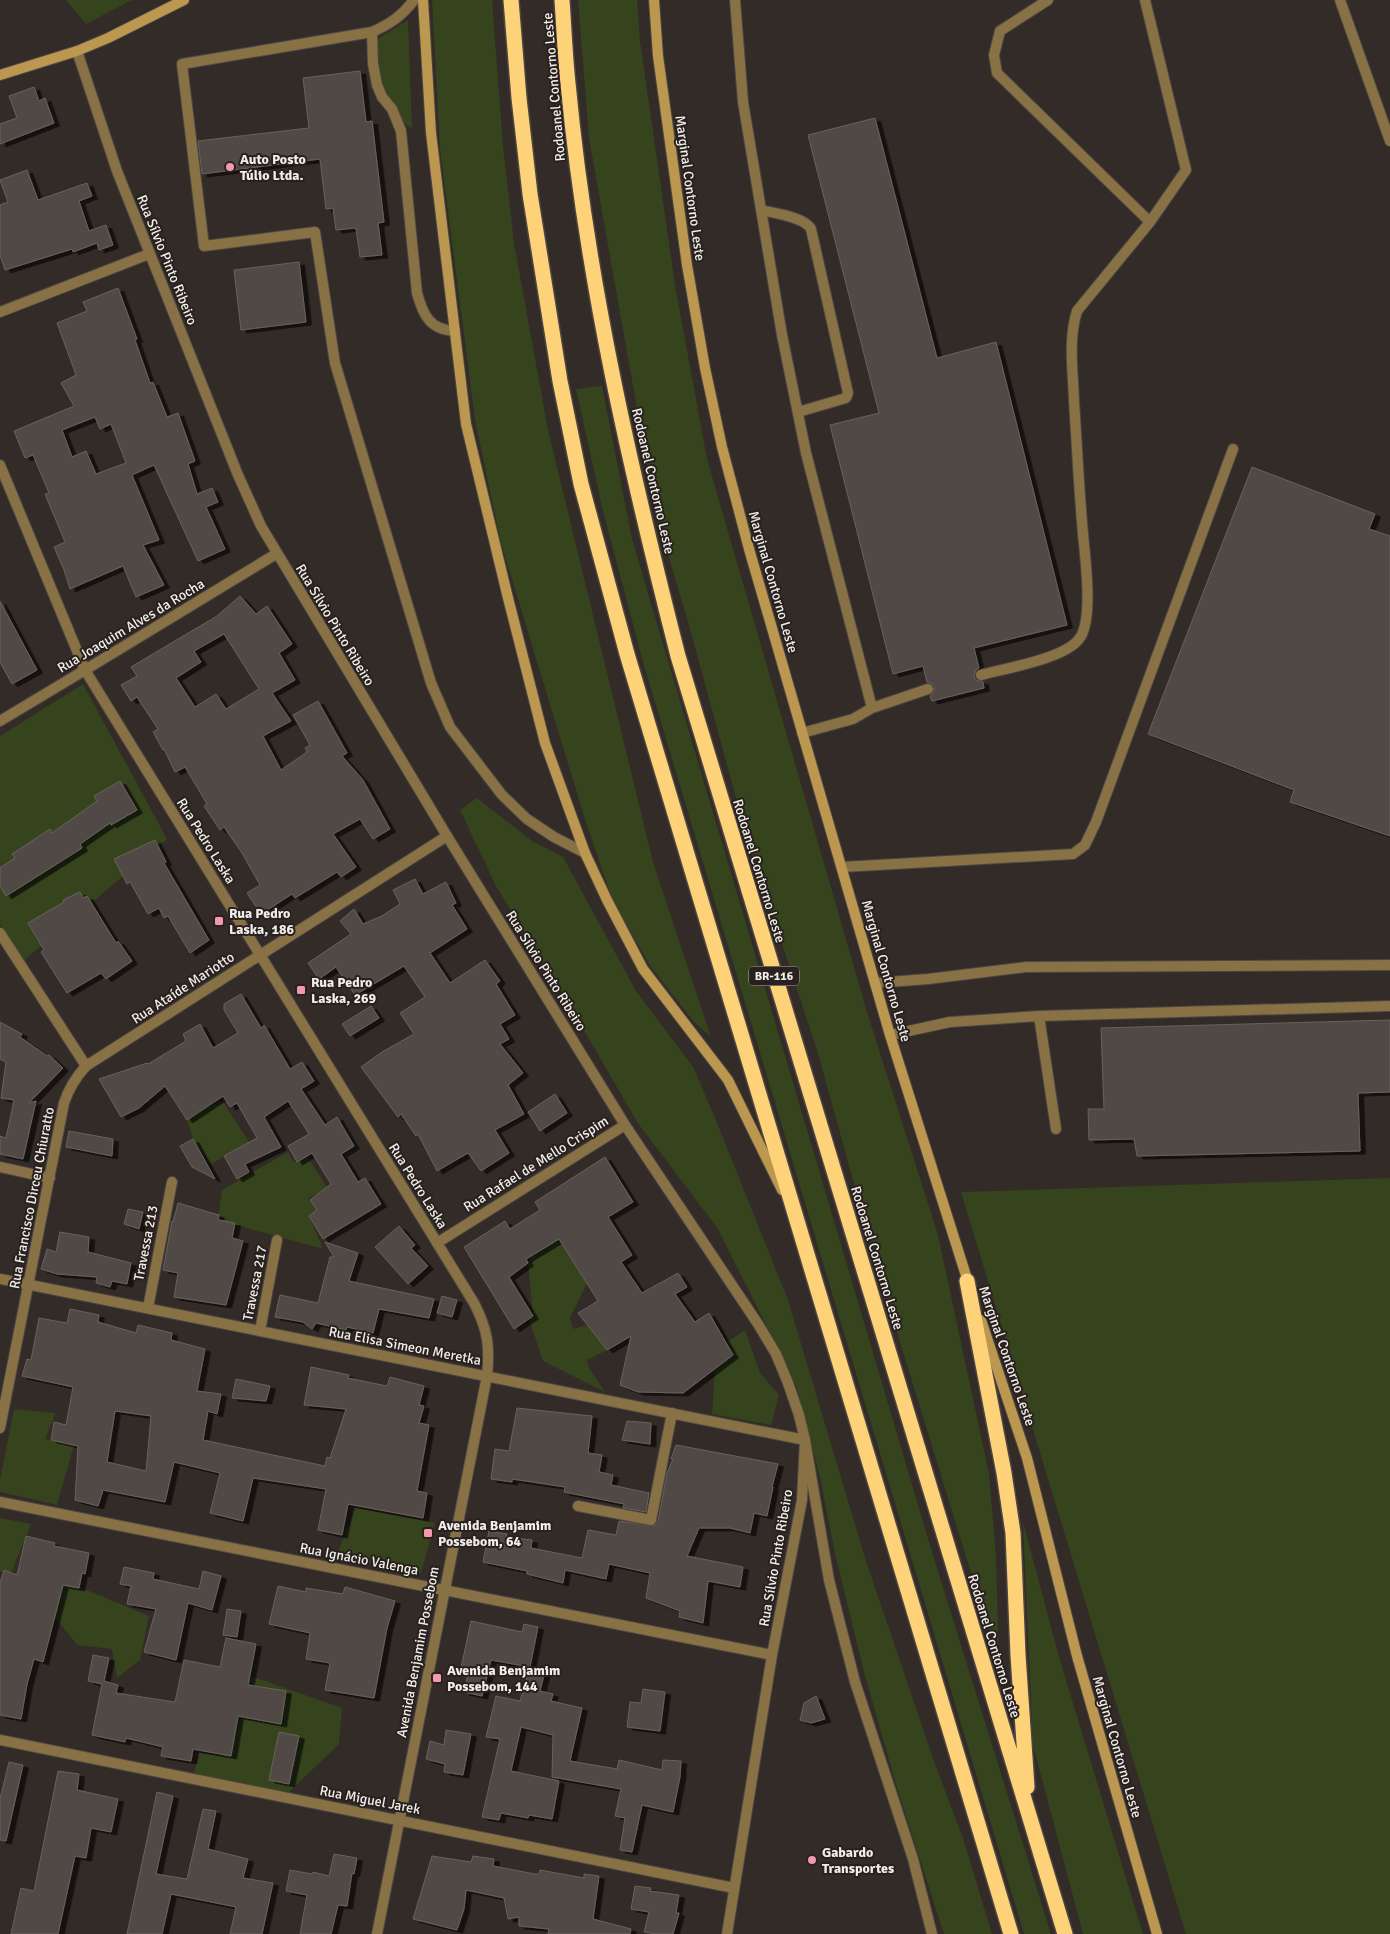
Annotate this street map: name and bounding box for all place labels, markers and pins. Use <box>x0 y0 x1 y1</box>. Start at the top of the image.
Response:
place label: Auto Posto Túlio Ltda. <box>240 151 306 184</box>
marker: Auto Posto Túlio Ltda. <box>224 161 236 173</box>
place label: Rua Pedro Laska, 186 <box>229 905 295 938</box>
marker: Rua Pedro Laska, 186 <box>213 915 225 927</box>
place label: Rua Pedro Laska, 269 <box>311 974 377 1007</box>
marker: Rua Pedro Laska, 269 <box>295 984 307 996</box>
place label: Avenida Benjamim Possebom, 64 <box>438 1517 551 1550</box>
marker: Avenida Benjamim Possebom, 64 <box>422 1527 434 1539</box>
place label: Avenida Benjamim Possebom, 144 <box>447 1662 560 1695</box>
marker: Avenida Benjamim Possebom, 144 <box>431 1672 443 1684</box>
place label: Gabardo Transportes <box>822 1844 894 1877</box>
marker: Gabardo Transportes <box>806 1854 818 1866</box>

